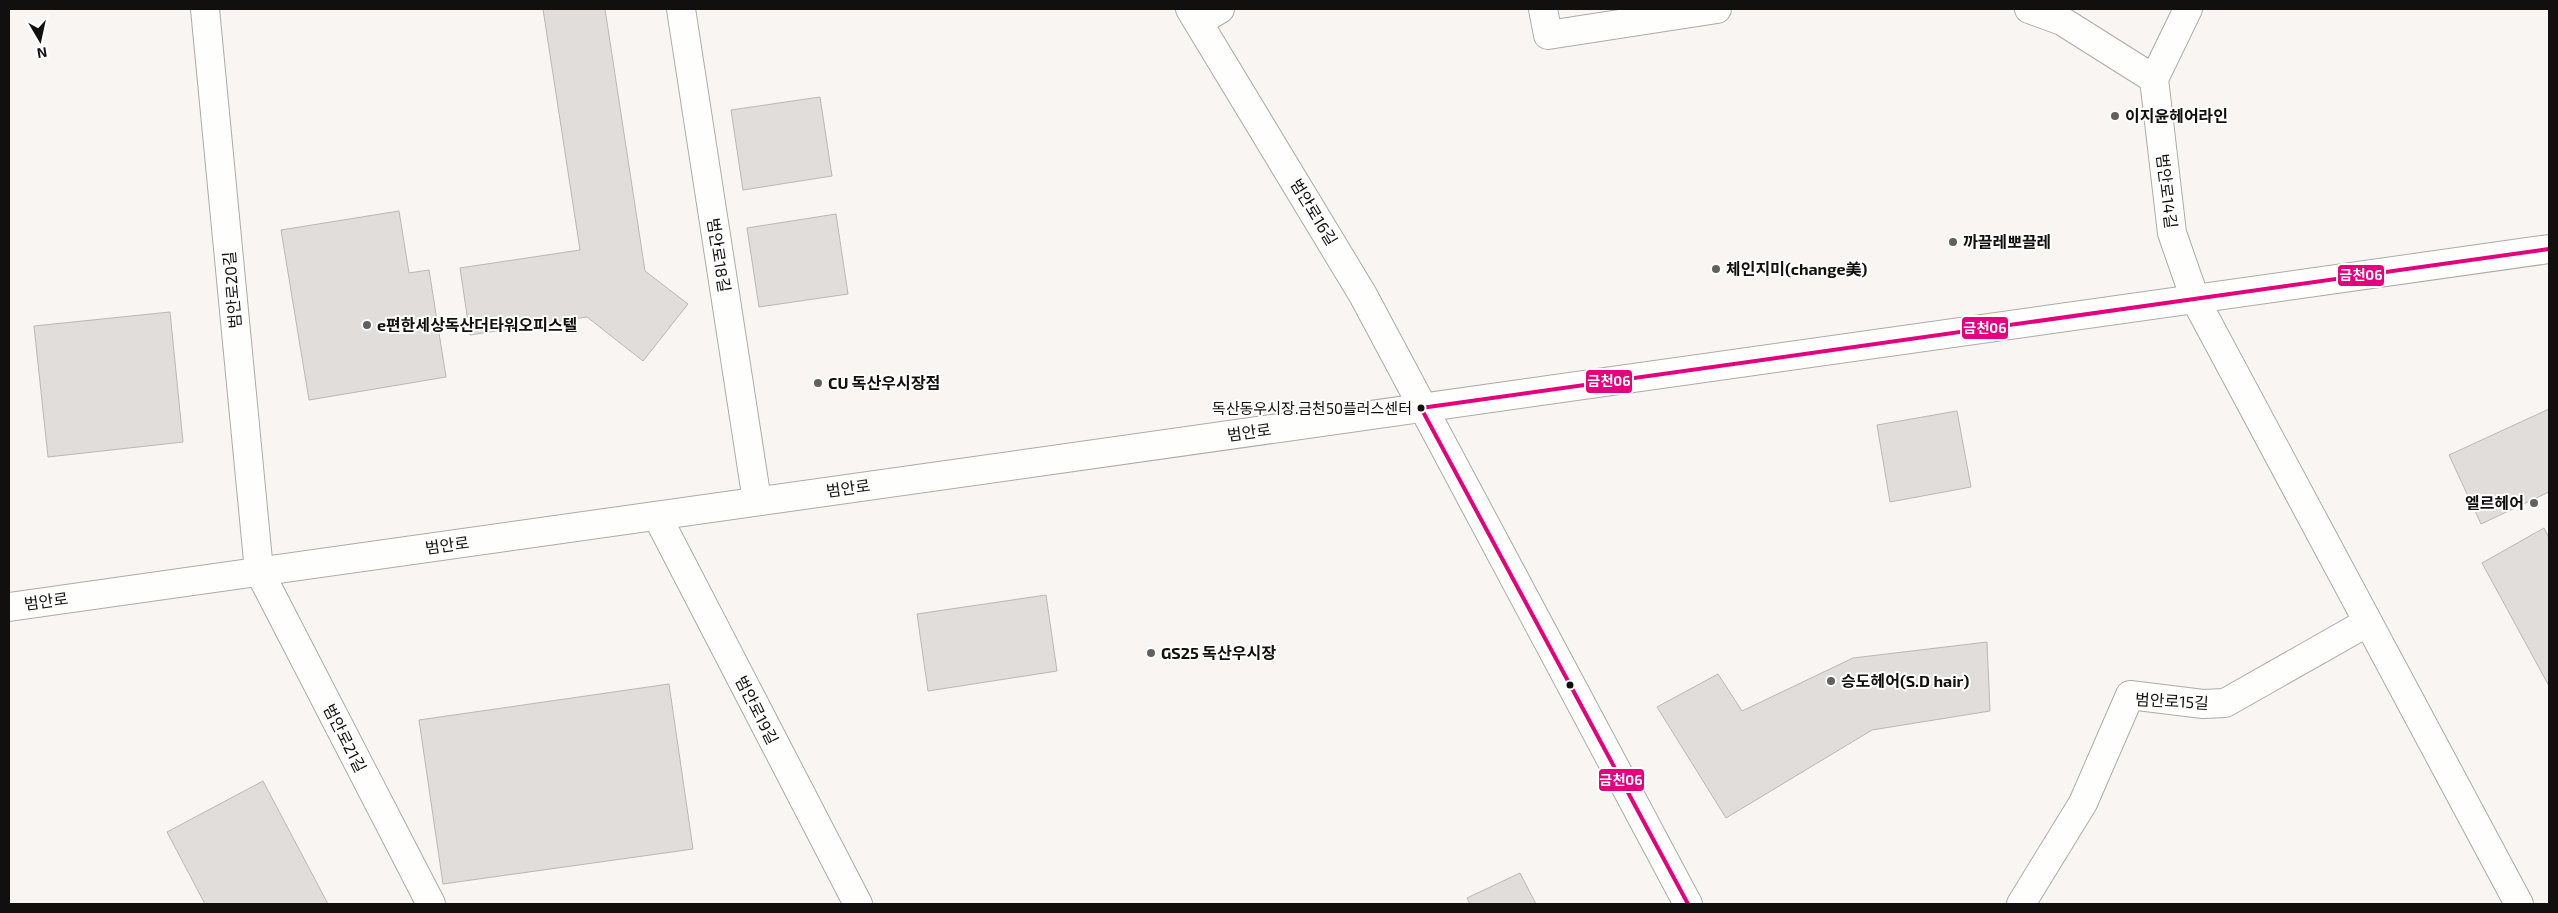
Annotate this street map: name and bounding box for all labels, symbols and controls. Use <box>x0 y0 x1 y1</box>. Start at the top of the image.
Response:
north arrow <box>15 15 65 65</box>
text: N <box>36 44 48 63</box>
place label: 이지윤헤어라인 <box>2125 106 2228 125</box>
marker: 이지윤헤어라인 <box>2109 110 2121 122</box>
street label: 범안로14길 <box>2153 153 2182 229</box>
street label: 범안로16길 <box>1287 175 1342 249</box>
street label: 범안로18길 <box>704 216 735 293</box>
place label: 까끌레뽀끌레 <box>1963 232 2051 251</box>
marker: 까끌레뽀끌레 <box>1947 236 1959 248</box>
street label: 범안로20길 <box>219 251 244 329</box>
place label: 체인지미(change美) <box>1726 259 1867 278</box>
marker: 체인지미(change美) <box>1710 263 1722 275</box>
line badge: 금천06 <box>2337 264 2385 287</box>
text: 금천06 <box>2340 266 2382 283</box>
place label: e편한세상독산더타워오피스텔 <box>377 315 577 334</box>
line badge: 금천06 <box>1961 316 2009 340</box>
marker: e편한세상독산더타워오피스텔 <box>361 319 373 331</box>
text: 금천06 <box>1964 319 2006 336</box>
line badge: 금천06 <box>1585 369 1633 394</box>
text: 금천06 <box>1588 372 1630 389</box>
place label: CU 독산우시장점 <box>828 373 940 392</box>
marker: CU 독산우시장점 <box>812 377 824 389</box>
place label: 독산동우시장.금천50플러스센터 <box>1212 399 1412 417</box>
marker: 독산동우시장.금천50플러스센터 <box>1416 403 1426 413</box>
street label: 범안로 <box>1226 419 1272 444</box>
street label: 범안로 <box>825 475 871 500</box>
place label: 엘르헤어 <box>2465 493 2524 512</box>
marker: 엘르헤어 <box>2528 497 2540 509</box>
street label: 범안로 <box>424 532 470 557</box>
street label: 범안로 <box>23 588 69 613</box>
place label: GS25 독산우시장 <box>1161 643 1276 662</box>
marker: GS25 독산우시장 <box>1145 647 1157 659</box>
place label: 승도헤어(S.D hair) <box>1841 671 1969 690</box>
street label: 범안로19길 <box>732 672 783 747</box>
marker: 승도헤어(S.D hair) <box>1825 675 1837 687</box>
unlabelled marker <box>1565 680 1575 690</box>
street label: 범안로15길 <box>2135 689 2209 712</box>
street label: 범안로21길 <box>320 700 371 775</box>
line badge: 금천06 <box>1598 768 1645 792</box>
text: 금천06 <box>1600 771 1642 788</box>

